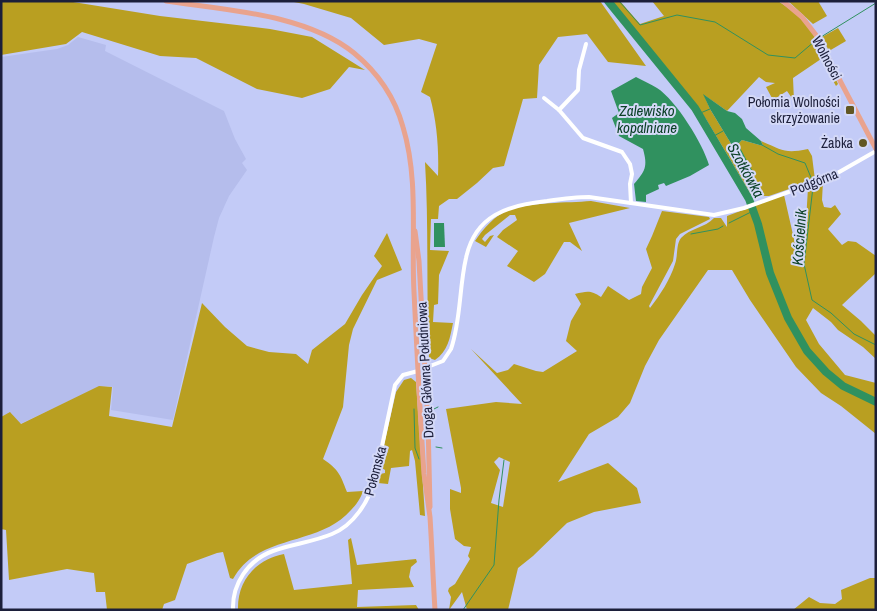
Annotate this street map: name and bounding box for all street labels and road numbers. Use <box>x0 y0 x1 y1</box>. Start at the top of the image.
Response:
street label: Wolności <box>808 33 846 83</box>
street label: Podgórna <box>788 164 841 200</box>
street label: Droga Główna Południowa <box>412 301 438 439</box>
street label: Połomska <box>360 444 390 498</box>

